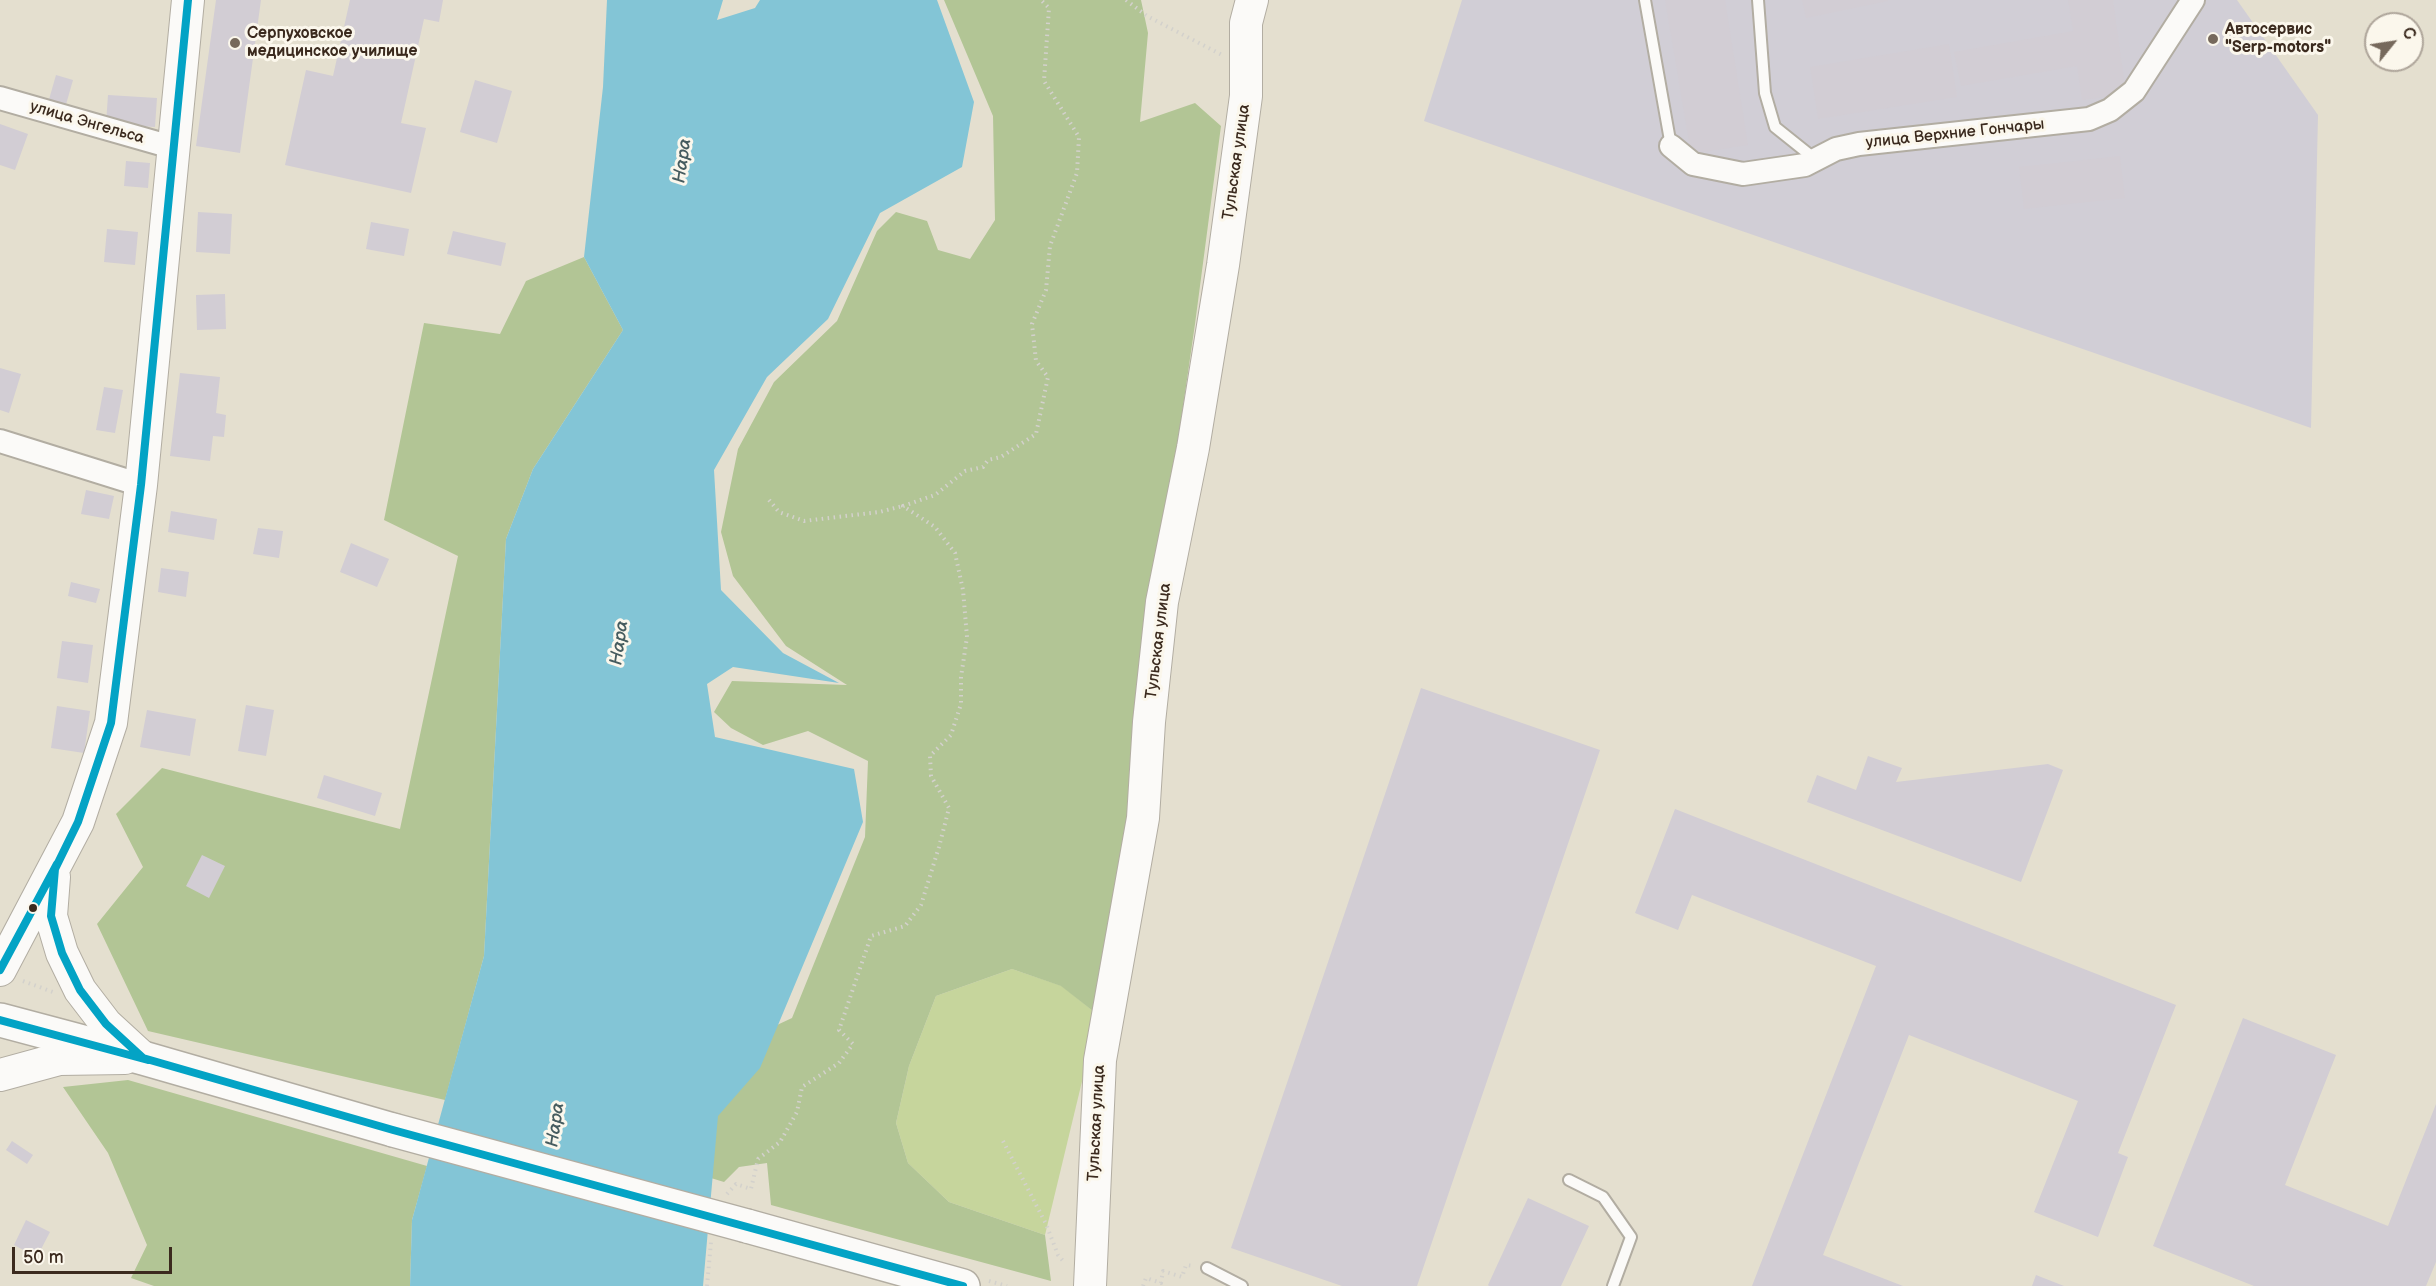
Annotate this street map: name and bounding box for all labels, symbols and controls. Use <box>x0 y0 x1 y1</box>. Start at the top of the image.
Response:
north arrow <box>2364 12 2424 72</box>
place label: Автосервис "Serp-motors" <box>2225 20 2331 58</box>
place label: Серпуховское медицинское училище <box>247 24 417 62</box>
text: С <box>2397 24 2419 43</box>
marker: Автосервис "Serp-motors" <box>2206 32 2220 46</box>
marker: Серпуховское медицинское училище <box>228 36 242 50</box>
street label: улица Энгельса <box>28 98 146 148</box>
street label: Тульская улица <box>1219 103 1255 221</box>
street label: улица Верхние Гончары <box>1865 115 2045 153</box>
water label: Нара <box>669 137 697 185</box>
street label: Тульская улица <box>1142 582 1176 700</box>
water label: Нара <box>606 619 634 667</box>
unlabelled marker <box>27 902 39 914</box>
street label: Тульская улица <box>1084 1064 1110 1182</box>
water label: Нара <box>542 1101 570 1149</box>
scale bar <box>15 1235 176 1273</box>
text: 50 m <box>23 1247 64 1268</box>

